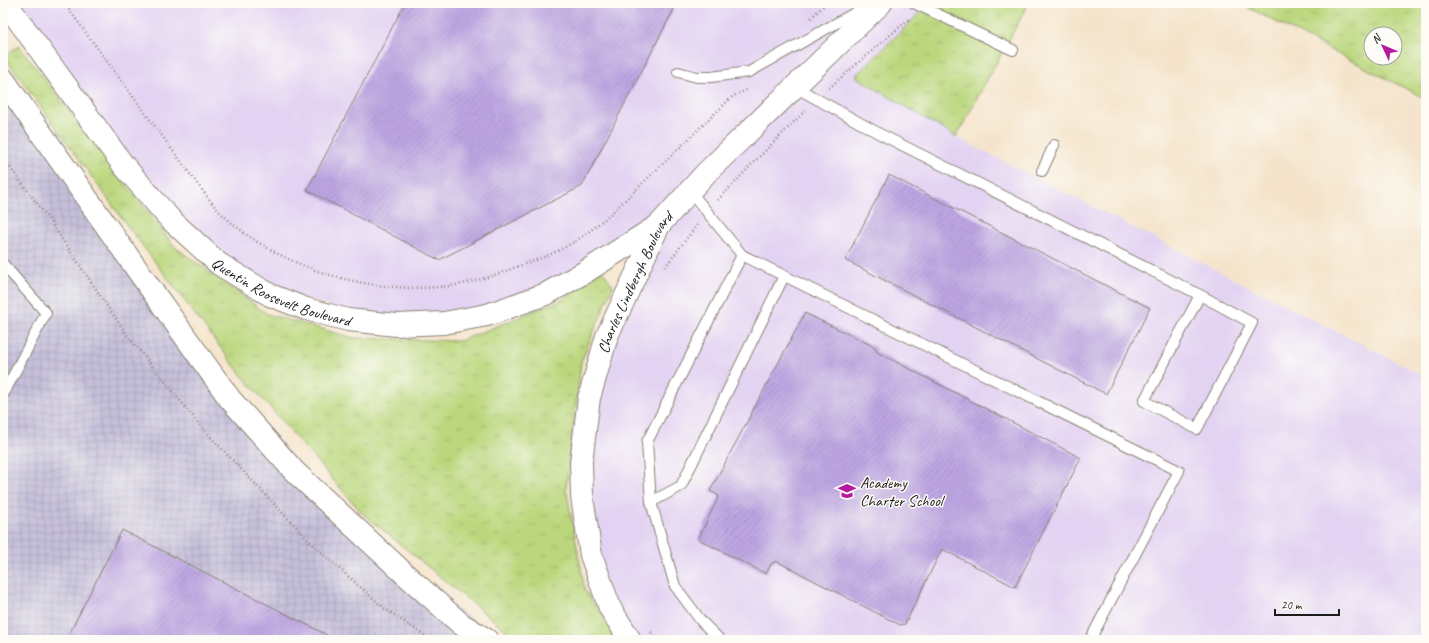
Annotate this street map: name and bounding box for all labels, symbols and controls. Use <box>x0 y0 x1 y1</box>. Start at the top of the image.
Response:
north arrow <box>1363 26 1403 66</box>
text: N <box>1368 30 1385 46</box>
street label: Charles Lindbergh Boulevard <box>594 206 679 356</box>
street label: Quentin Roosevelt Boulevard <box>207 253 355 332</box>
place label: Academy Charter School <box>860 473 946 511</box>
school or university icon: Academy Charter School <box>837 481 857 501</box>
scale bar <box>1275 591 1339 617</box>
text: 20 m <box>1281 597 1303 613</box>

